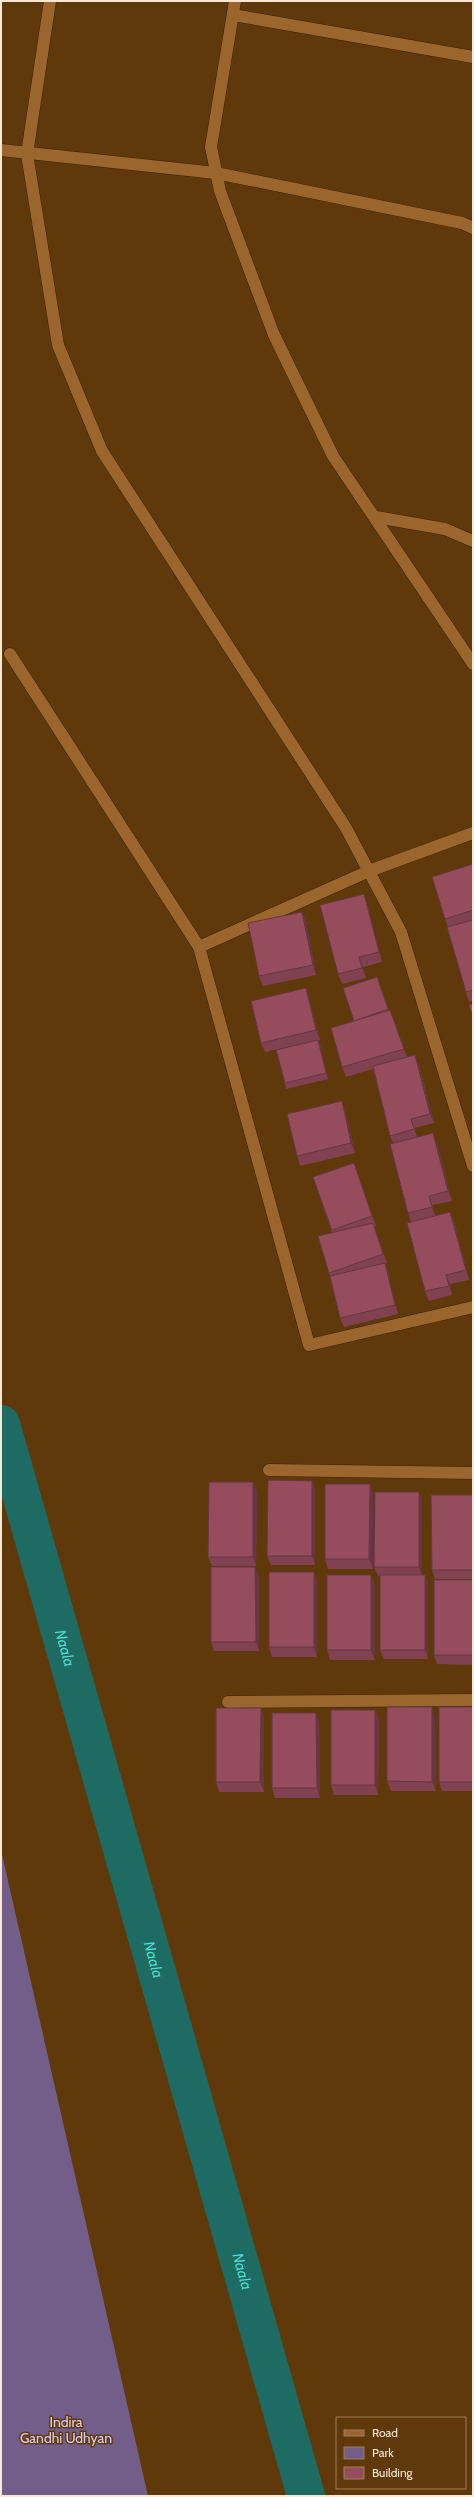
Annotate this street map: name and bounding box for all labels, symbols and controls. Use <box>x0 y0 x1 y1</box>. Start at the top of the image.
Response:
water label: Naala <box>51 1628 79 1669</box>
water label: Naala <box>140 1939 167 1980</box>
water label: Naala <box>228 2251 256 2292</box>
park label: Indira Gandhi Udhyan <box>20 2413 112 2447</box>
legend <box>336 2417 466 2489</box>
text: Road <box>372 2425 398 2440</box>
text: Park <box>372 2445 394 2460</box>
text: Building <box>372 2465 414 2480</box>

